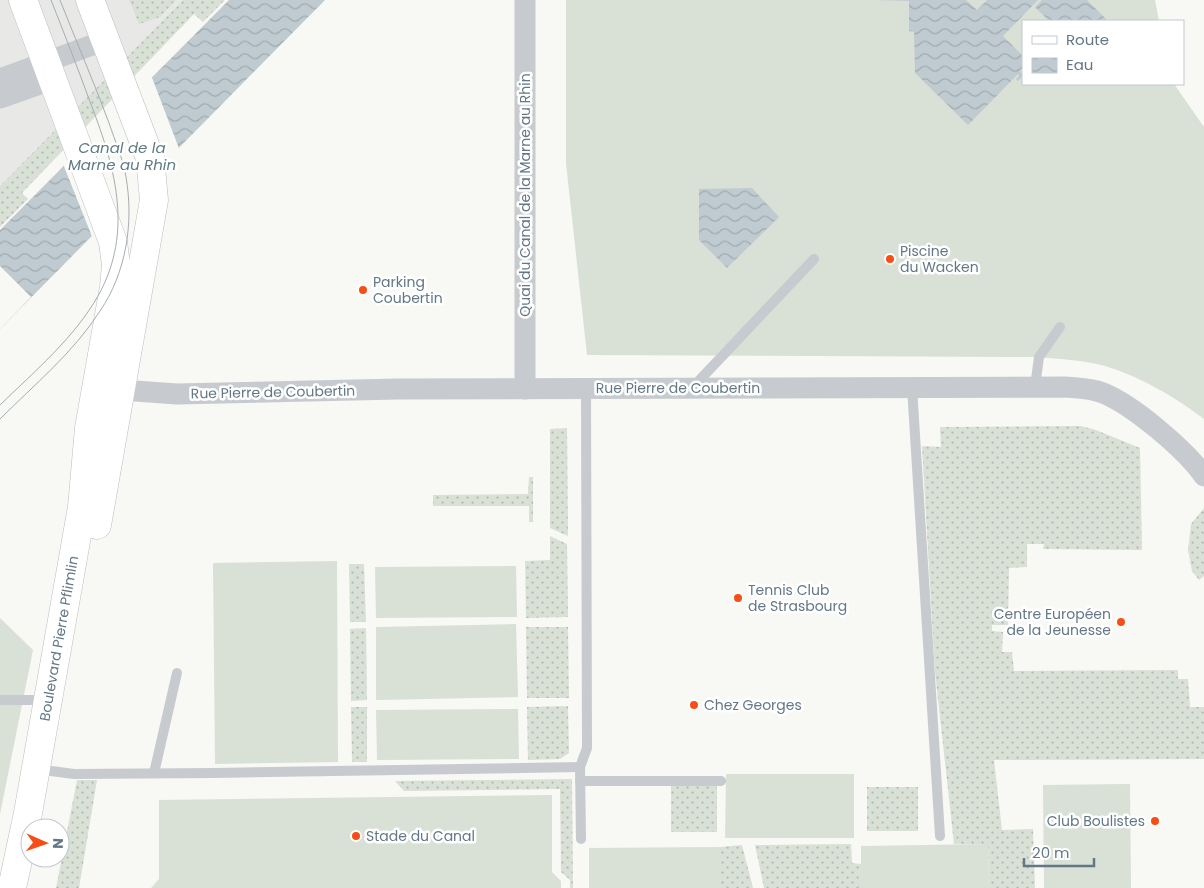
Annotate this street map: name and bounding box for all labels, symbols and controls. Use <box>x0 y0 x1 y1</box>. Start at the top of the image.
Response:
legend <box>1022 20 1184 85</box>
text: Route <box>1066 29 1109 50</box>
text: Eau <box>1066 54 1093 75</box>
street label: Quai du Canal de la Marne au Rhin <box>515 73 535 317</box>
water label: Canal de la Marne au Rhin <box>68 137 176 175</box>
place label: Piscine du Wacken <box>900 241 979 277</box>
marker: Piscine du Wacken <box>884 253 896 265</box>
place label: Parking Coubertin <box>373 272 443 308</box>
marker: Parking Coubertin <box>357 284 369 296</box>
street label: Rue Pierre de Coubertin <box>596 378 760 398</box>
street label: Rue Pierre de Coubertin <box>191 381 355 403</box>
street label: Boulevard Pierre Pflimlin <box>34 554 83 723</box>
place label: Tennis Club de Strasbourg <box>748 580 847 616</box>
marker: Tennis Club de Strasbourg <box>732 592 744 604</box>
place label: Centre Européen de la Jeunesse <box>994 604 1111 640</box>
marker: Centre Européen de la Jeunesse <box>1115 616 1127 628</box>
place label: Chez Georges <box>704 695 802 715</box>
marker: Chez Georges <box>688 699 700 711</box>
place label: Club Boulistes <box>1047 811 1145 831</box>
marker: Club Boulistes <box>1149 815 1161 827</box>
north arrow <box>20 818 70 868</box>
place label: Stade du Canal <box>366 826 475 846</box>
marker: Stade du Canal <box>350 830 362 842</box>
scale bar <box>1024 836 1094 868</box>
text: N <box>48 838 68 849</box>
text: 20 m <box>1032 842 1070 863</box>

